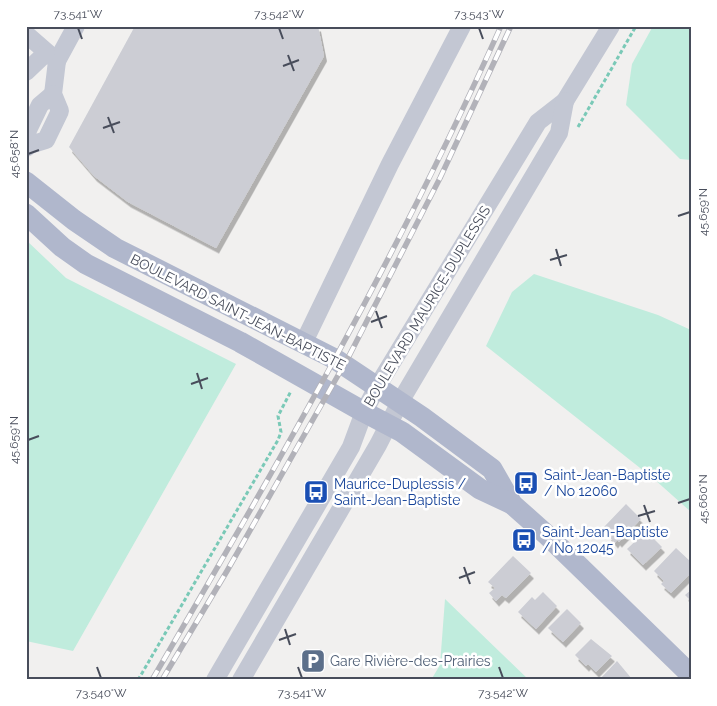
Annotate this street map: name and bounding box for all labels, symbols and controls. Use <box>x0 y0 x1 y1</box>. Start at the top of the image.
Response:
text: 73.541°W <box>54 7 103 21</box>
text: 73.542°W <box>254 7 304 21</box>
text: 73.543°W <box>454 7 504 21</box>
text: 45.658°N <box>7 130 21 178</box>
text: 45.659°N <box>696 188 710 236</box>
street label: BOULEVARD MAURICE-DUPLESSIS <box>361 202 494 409</box>
street label: BOULEVARD SAINT-JEAN-BAPTISTE <box>128 251 348 373</box>
text: 45.659°N <box>7 416 21 464</box>
place label: Saint-Jean-Baptiste / No 12060 <box>544 467 670 499</box>
bus stop icon: Saint-Jean-Baptiste / No 12060 <box>513 470 539 496</box>
text: 45.660°N <box>696 474 710 524</box>
place label: Maurice-Duplessis / Saint-Jean-Baptiste <box>334 476 467 508</box>
bus stop icon: Maurice-Duplessis / Saint-Jean-Baptiste <box>303 479 329 505</box>
place label: Saint-Jean-Baptiste / No 12045 <box>542 524 668 556</box>
bus stop icon: Saint-Jean-Baptiste / No 12045 <box>511 527 537 553</box>
parking icon: Gare Rivière-des-Prairies <box>300 648 326 674</box>
place label: Gare Rivière-des-Prairies <box>330 653 491 669</box>
text: 73.540°W <box>75 686 127 700</box>
text: 73.541°W <box>278 686 327 700</box>
text: 73.542°W <box>478 686 528 700</box>

